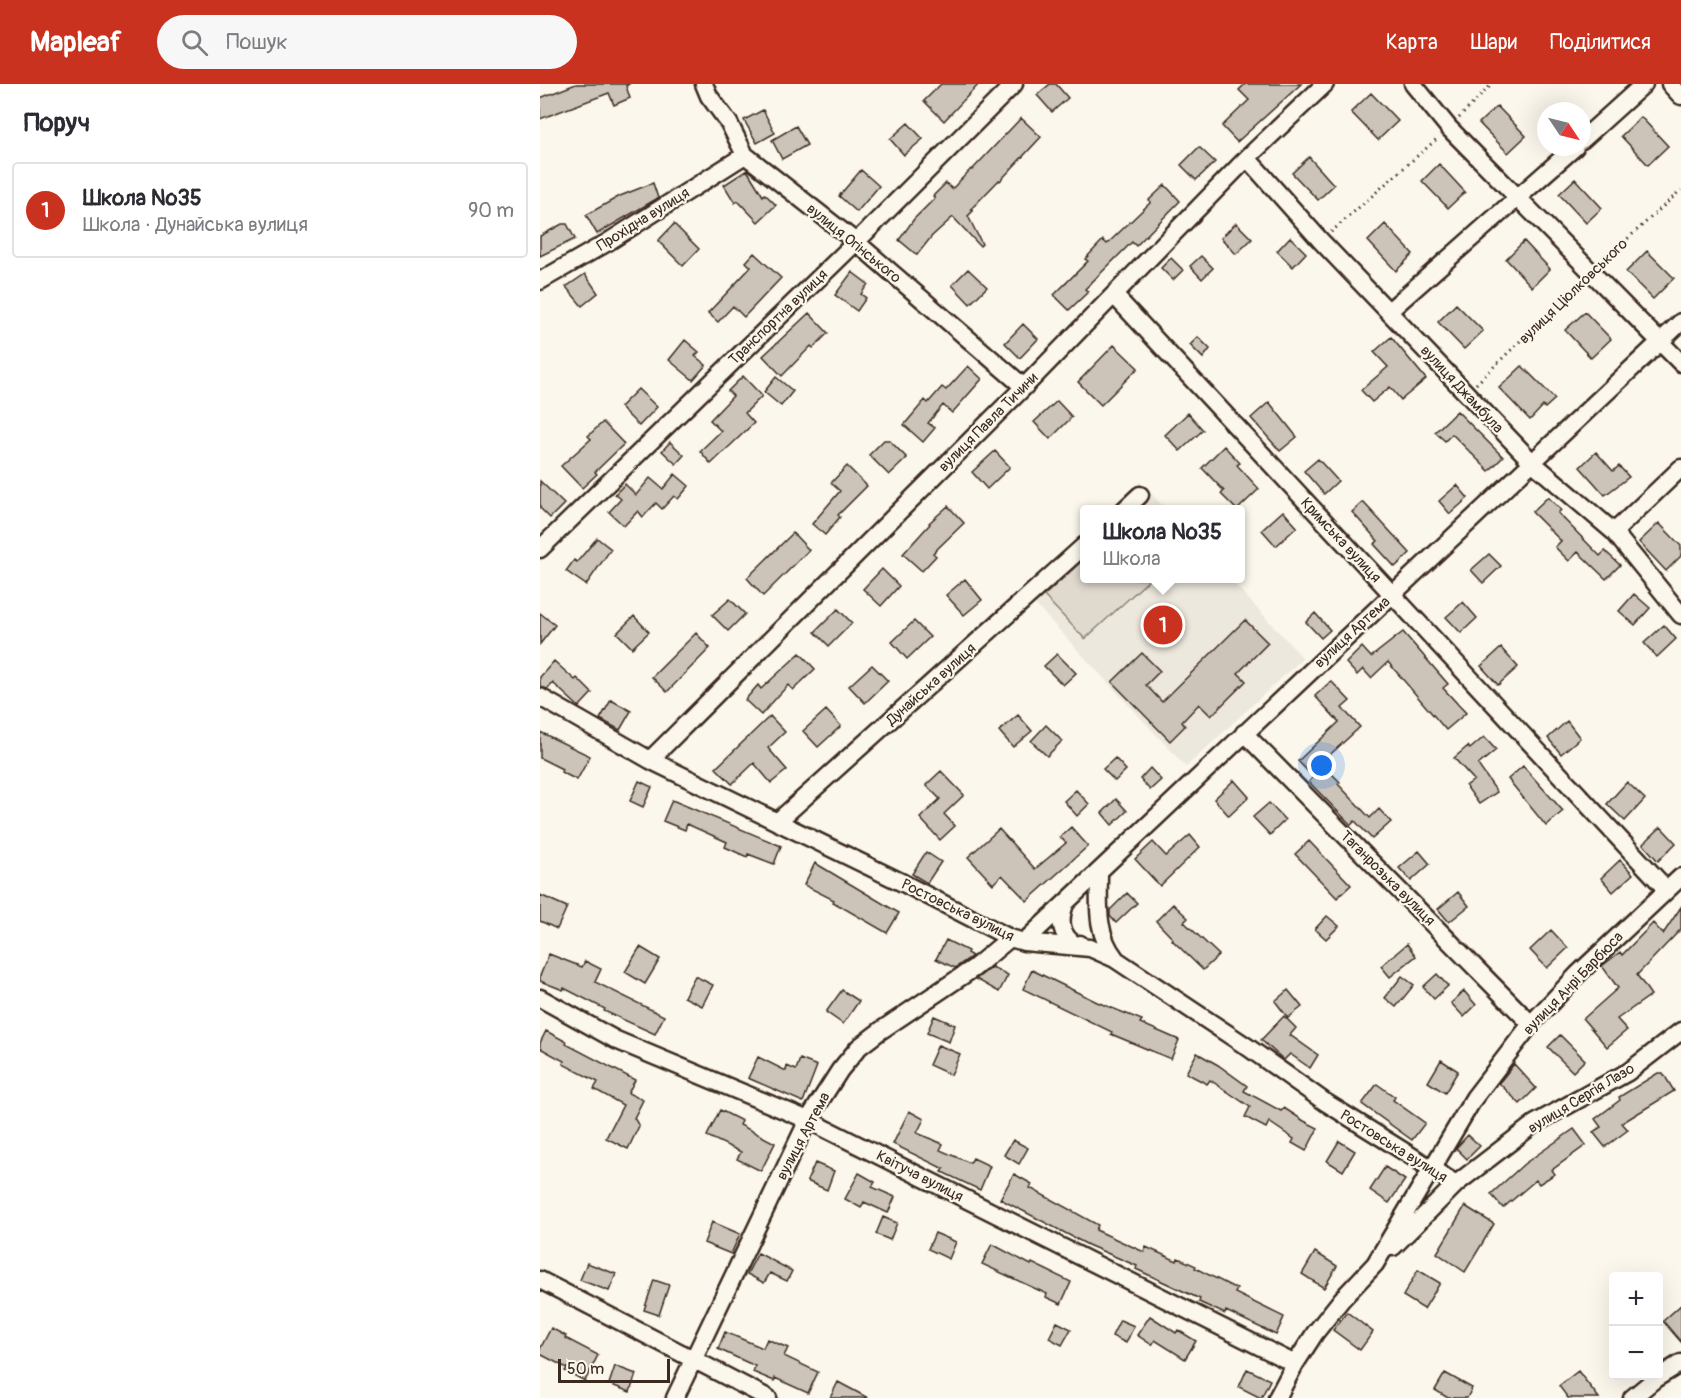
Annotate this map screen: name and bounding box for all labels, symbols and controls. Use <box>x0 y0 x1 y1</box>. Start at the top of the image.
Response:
search box <box>157 15 577 69</box>
text: Mapleaf <box>30 25 121 60</box>
icon: search <box>178 26 211 59</box>
text: Пошук <box>226 28 288 56</box>
text: Карта <box>1386 29 1438 56</box>
text: Шари <box>1471 29 1517 56</box>
text: Поділитися <box>1550 29 1651 56</box>
north arrow <box>1537 102 1591 156</box>
text: Поруч <box>24 107 90 139</box>
street label: Прохідна вулиця <box>593 183 693 256</box>
text: Школа №35 <box>83 184 202 212</box>
text: 1 <box>42 198 49 223</box>
text: 90 m <box>468 198 514 223</box>
street label: вулиця Огінського <box>802 199 905 287</box>
text: Школа · Дунайська вулиця <box>83 212 308 237</box>
street label: вулиця Ціолковського <box>1515 235 1632 348</box>
street label: Транспортна вулиця <box>725 265 832 369</box>
street label: вулиця Джамбула <box>1416 341 1507 437</box>
street label: вулиця Павла Тичини <box>935 368 1042 476</box>
street label: Кримська вулиця <box>1296 494 1385 587</box>
popup <box>1080 505 1245 583</box>
text: Школа №35 <box>1103 518 1222 546</box>
text: Школа <box>1103 546 1160 571</box>
street label: вулиця Артема <box>1311 592 1394 672</box>
pin: 1 <box>1144 602 1182 648</box>
street label: Дунайська вулиця <box>882 639 980 730</box>
your location <box>1307 751 1336 780</box>
street label: Таганрозька вулиця <box>1336 827 1439 930</box>
street label: Ростовська вулиця <box>898 875 1017 946</box>
street label: вулиця Анрі Барбюса <box>1519 928 1628 1039</box>
street label: вулиця Сергія Лазо <box>1524 1059 1638 1138</box>
street label: вулиця Артема <box>772 1089 835 1183</box>
street label: Ростовська вулиця <box>1337 1106 1451 1187</box>
street label: Квітуча вулиця <box>873 1146 967 1207</box>
map controls <box>1609 1272 1663 1380</box>
button: + <box>1609 1272 1663 1326</box>
button: − <box>1609 1326 1663 1380</box>
scale bar <box>558 1356 670 1384</box>
text: 50 m <box>567 1359 604 1379</box>

